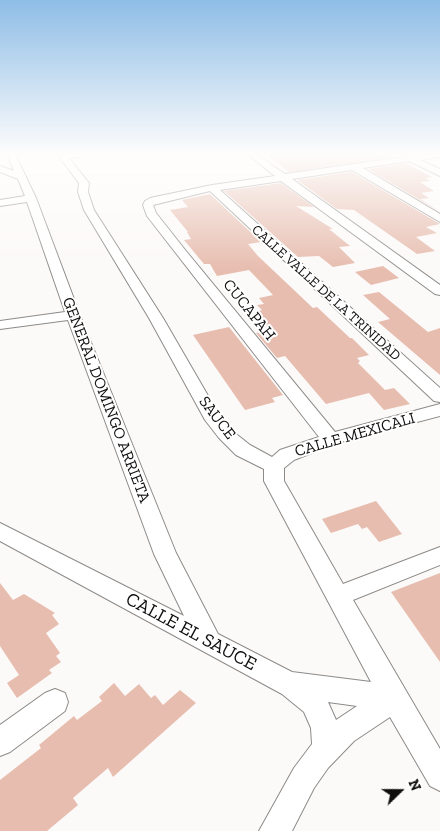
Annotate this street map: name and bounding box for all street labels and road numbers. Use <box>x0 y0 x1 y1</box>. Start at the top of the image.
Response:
street label: CALLE VALLE DE LA TRINIDAD <box>248 222 404 364</box>
street label: CUCAPAH <box>218 276 280 344</box>
street label: GENERAL DOMINGO ARRIETA <box>58 295 154 505</box>
street label: SAUCE <box>195 393 239 443</box>
street label: CALLE MEXICALI <box>293 409 417 461</box>
street label: CALLE EL SAUCE <box>122 588 260 676</box>

